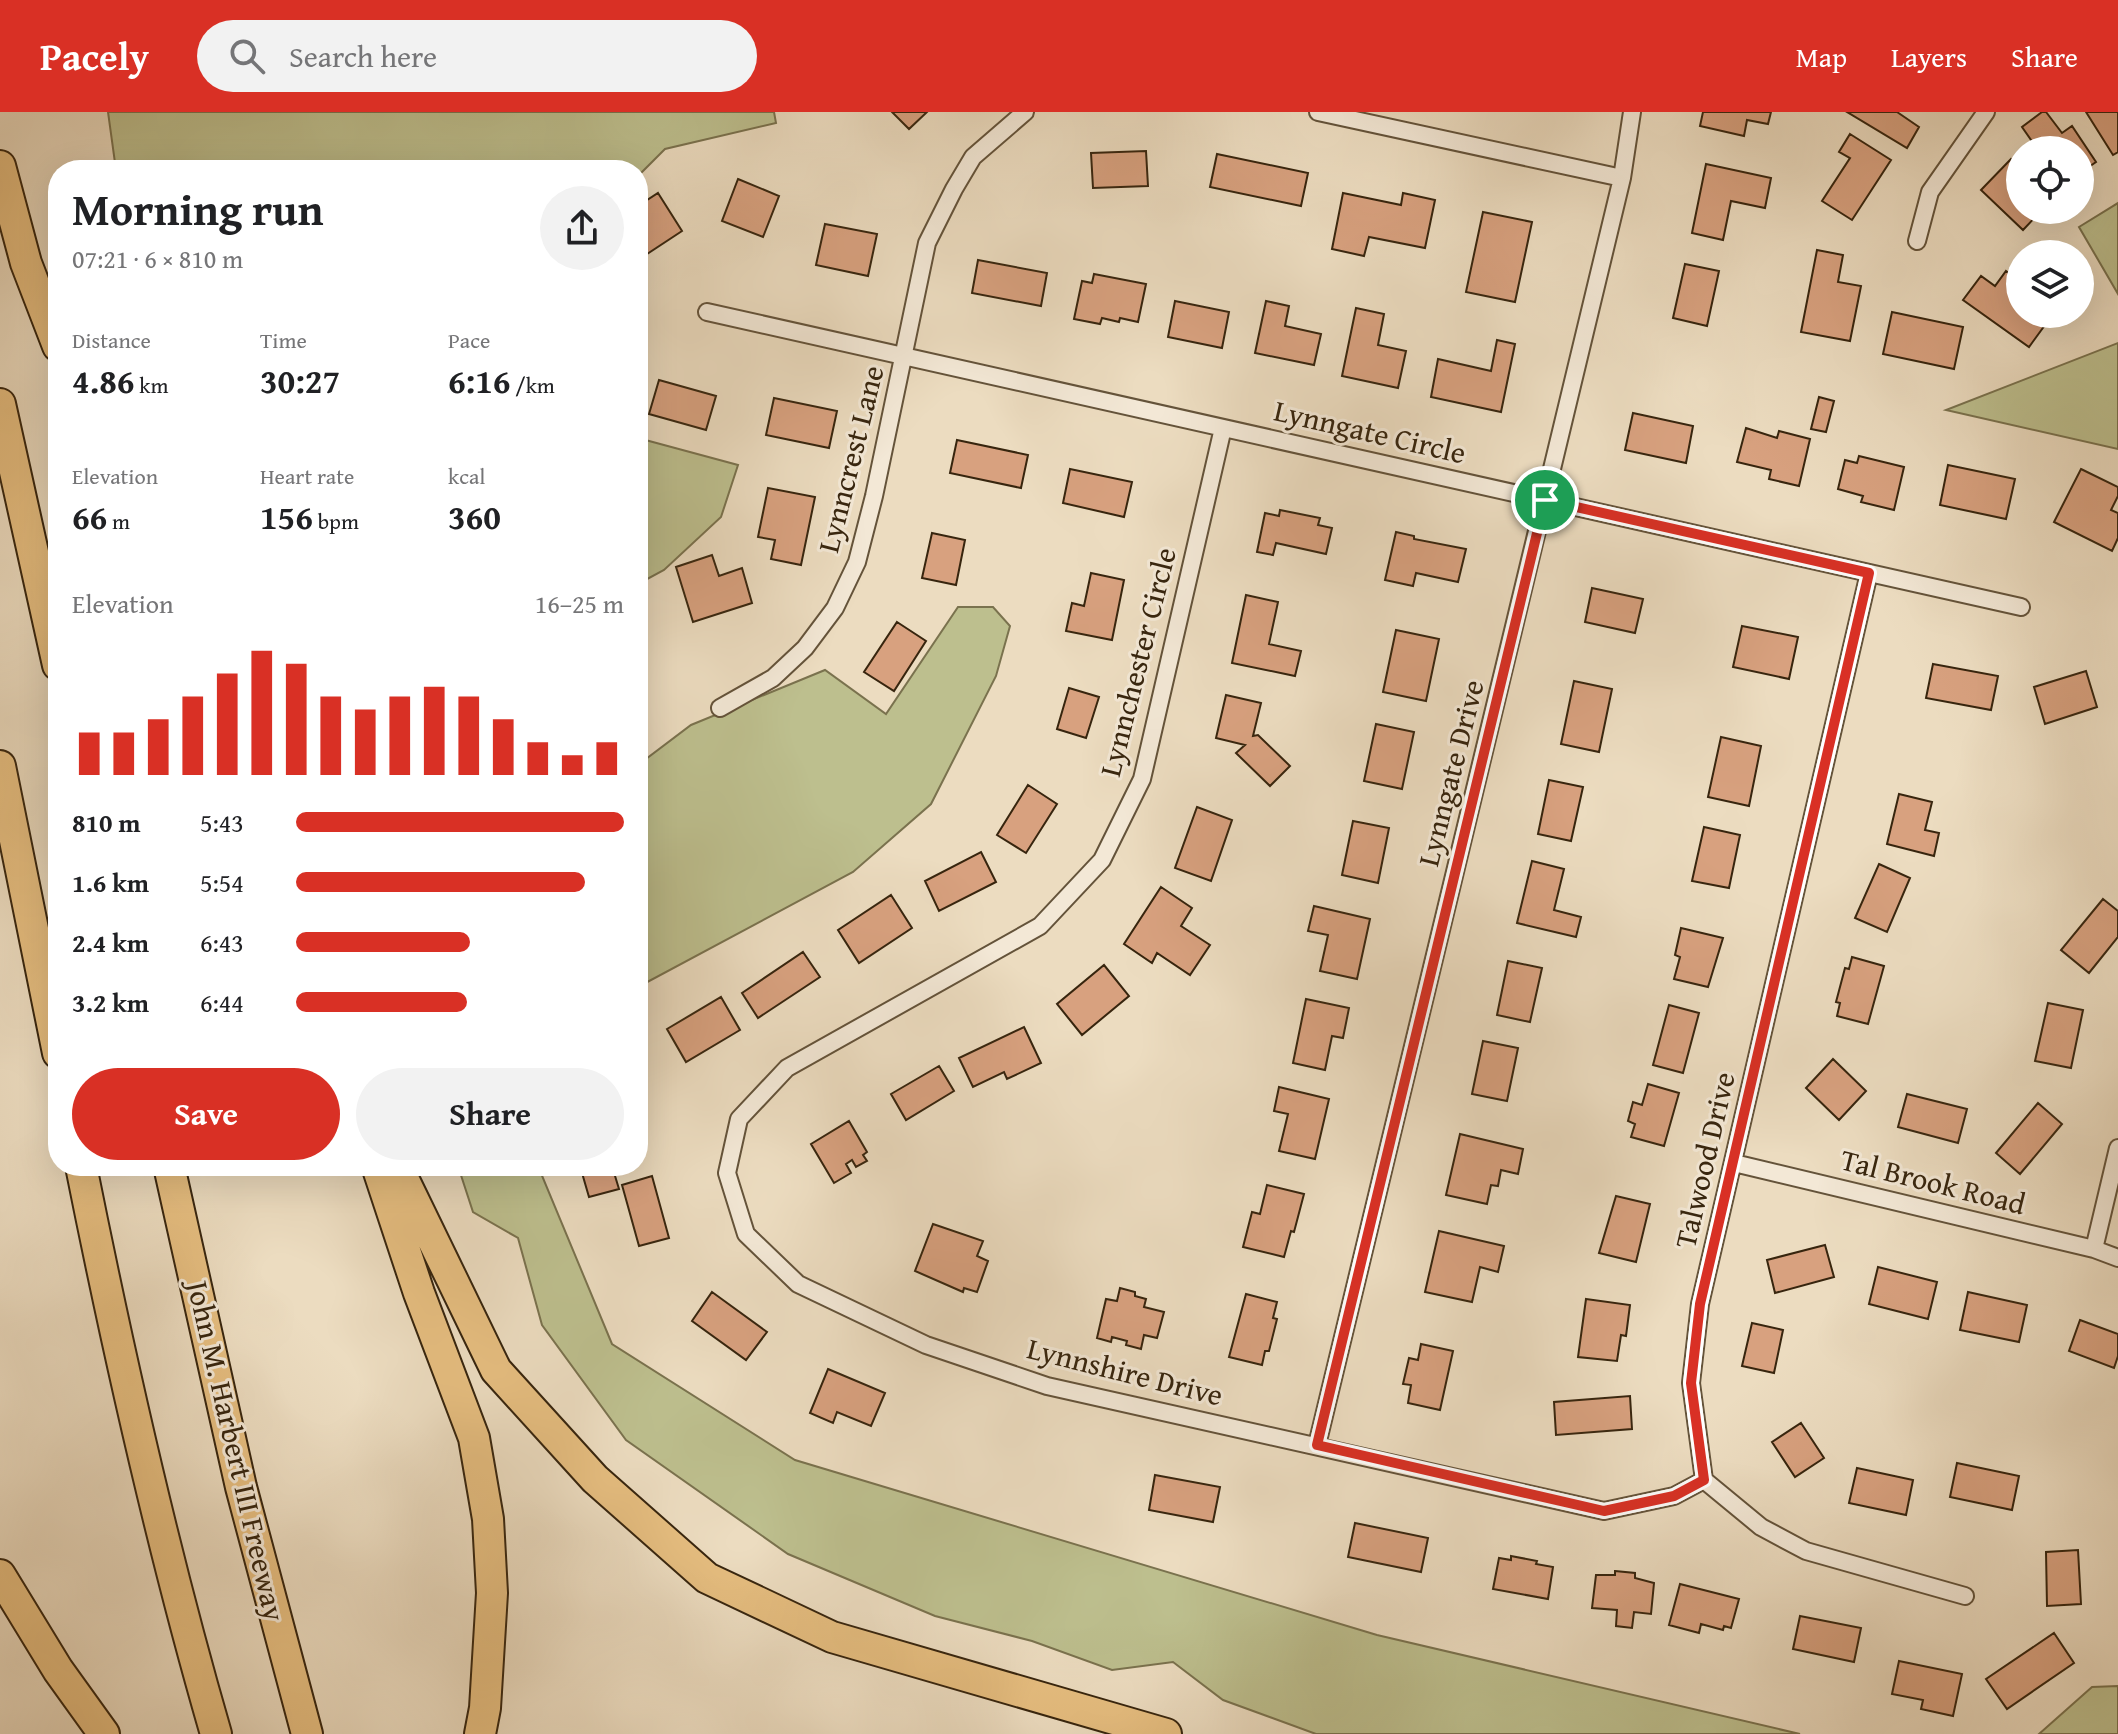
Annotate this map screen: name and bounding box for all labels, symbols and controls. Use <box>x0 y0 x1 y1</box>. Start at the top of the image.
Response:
search box <box>197 20 757 92</box>
text: Pacely <box>40 28 149 84</box>
icon: search <box>225 34 269 78</box>
text: Search here <box>289 34 437 78</box>
text: Map <box>1796 36 1847 77</box>
text: Layers <box>1891 36 1967 77</box>
text: Share <box>2011 36 2078 77</box>
map controls <box>2006 136 2094 328</box>
button: locate <box>2006 136 2094 224</box>
text: Morning run <box>72 177 323 241</box>
button: share <box>540 186 624 270</box>
text: 07:21 · 6 × 810 m <box>72 239 243 278</box>
button: layers <box>2006 240 2094 328</box>
text: Distance <box>72 324 151 356</box>
text: Time <box>260 324 307 356</box>
text: Pace <box>448 324 490 356</box>
text: 4.86 <box>72 356 134 405</box>
text: 30:27 <box>260 356 340 405</box>
text: 6:16 <box>448 356 510 405</box>
street label: Lynncrest Lane <box>806 361 895 557</box>
text: km <box>134 369 168 401</box>
text: /km <box>510 369 555 401</box>
street label: Lynngate Circle <box>1270 388 1470 474</box>
text: Elevation <box>72 460 158 492</box>
text: Heart rate <box>260 460 354 492</box>
text: kcal <box>448 460 486 492</box>
pin <box>1511 466 1579 534</box>
icon: arrive <box>1523 478 1567 522</box>
text: 66 <box>72 492 107 541</box>
text: 156 <box>260 492 313 541</box>
text: 360 <box>448 492 501 541</box>
text: m <box>107 505 130 537</box>
text: bpm <box>313 505 359 537</box>
street label: Lynnchester Circle <box>1087 543 1187 781</box>
text: Elevation <box>72 584 174 623</box>
text: 16–25 m <box>535 584 624 623</box>
street label: Lynngate Drive <box>1406 675 1494 871</box>
text: 810 m <box>72 803 140 842</box>
text: 5:43 <box>200 803 244 842</box>
text: 1.6 km <box>72 863 149 902</box>
text: 5:54 <box>200 863 244 902</box>
text: 2.4 km <box>72 923 149 962</box>
text: 6:43 <box>200 923 244 962</box>
text: 3.2 km <box>72 983 149 1022</box>
text: 6:44 <box>200 983 244 1022</box>
street label: Talwood Drive <box>1662 1067 1746 1252</box>
button: Save <box>72 1068 340 1160</box>
button: Share <box>356 1068 624 1160</box>
street label: Tal Brook Road <box>1836 1137 2030 1225</box>
street label: John M. Harbert III Freeway <box>175 1272 298 1625</box>
street label: Lynnshire Drive <box>1023 1325 1228 1417</box>

